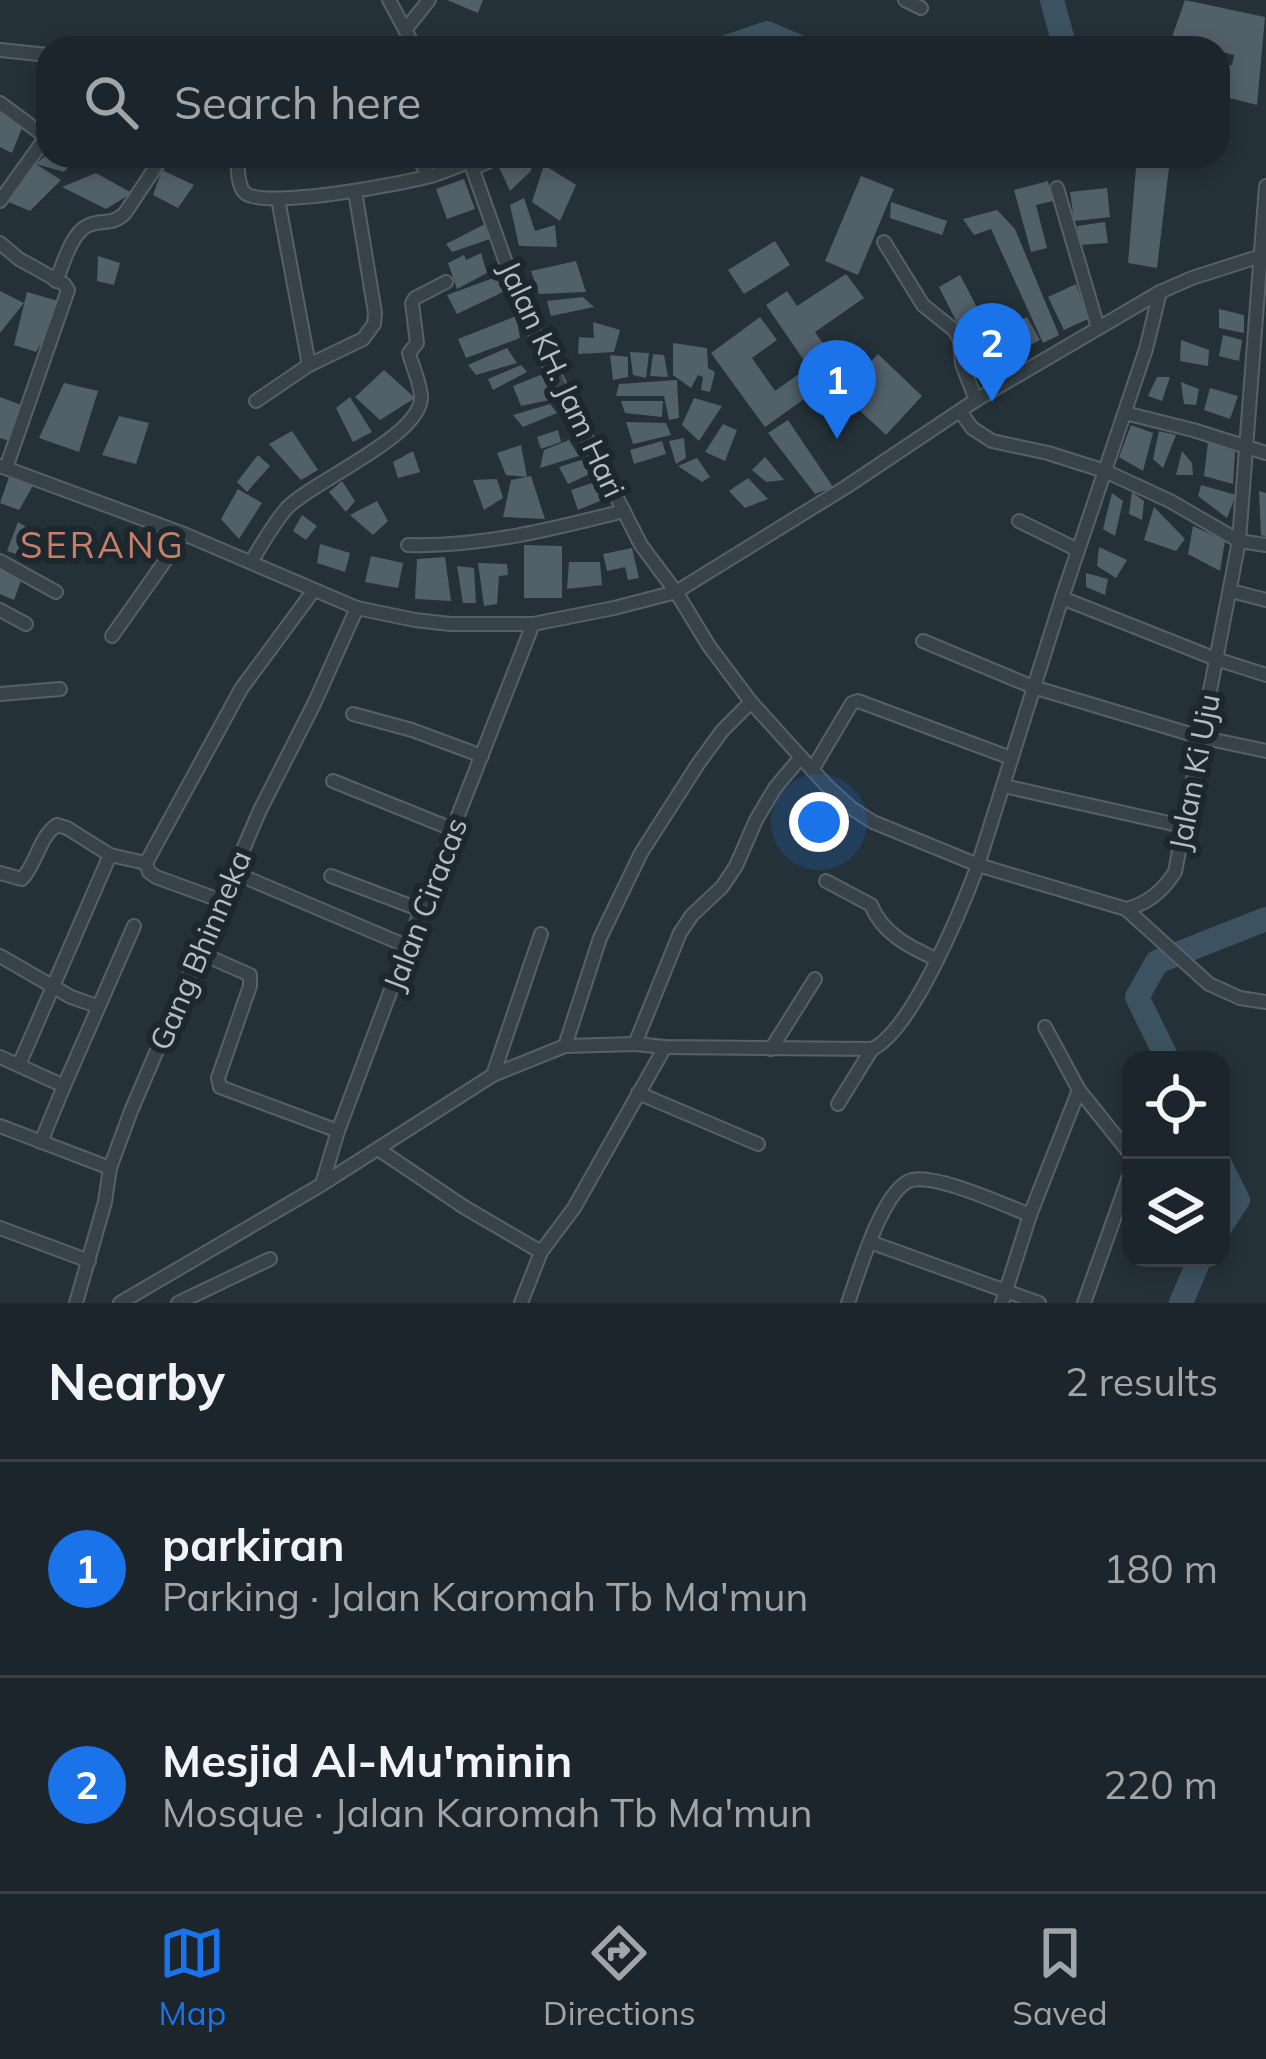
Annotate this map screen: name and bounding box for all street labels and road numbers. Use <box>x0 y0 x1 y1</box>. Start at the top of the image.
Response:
street label: Jalan KH. Jam Hari <box>491 255 633 503</box>
street label: Jalan Ki Uju <box>1160 690 1228 854</box>
street label: Jalan Ciracas <box>375 812 475 996</box>
street label: Gang Bhinneka <box>141 844 259 1056</box>

